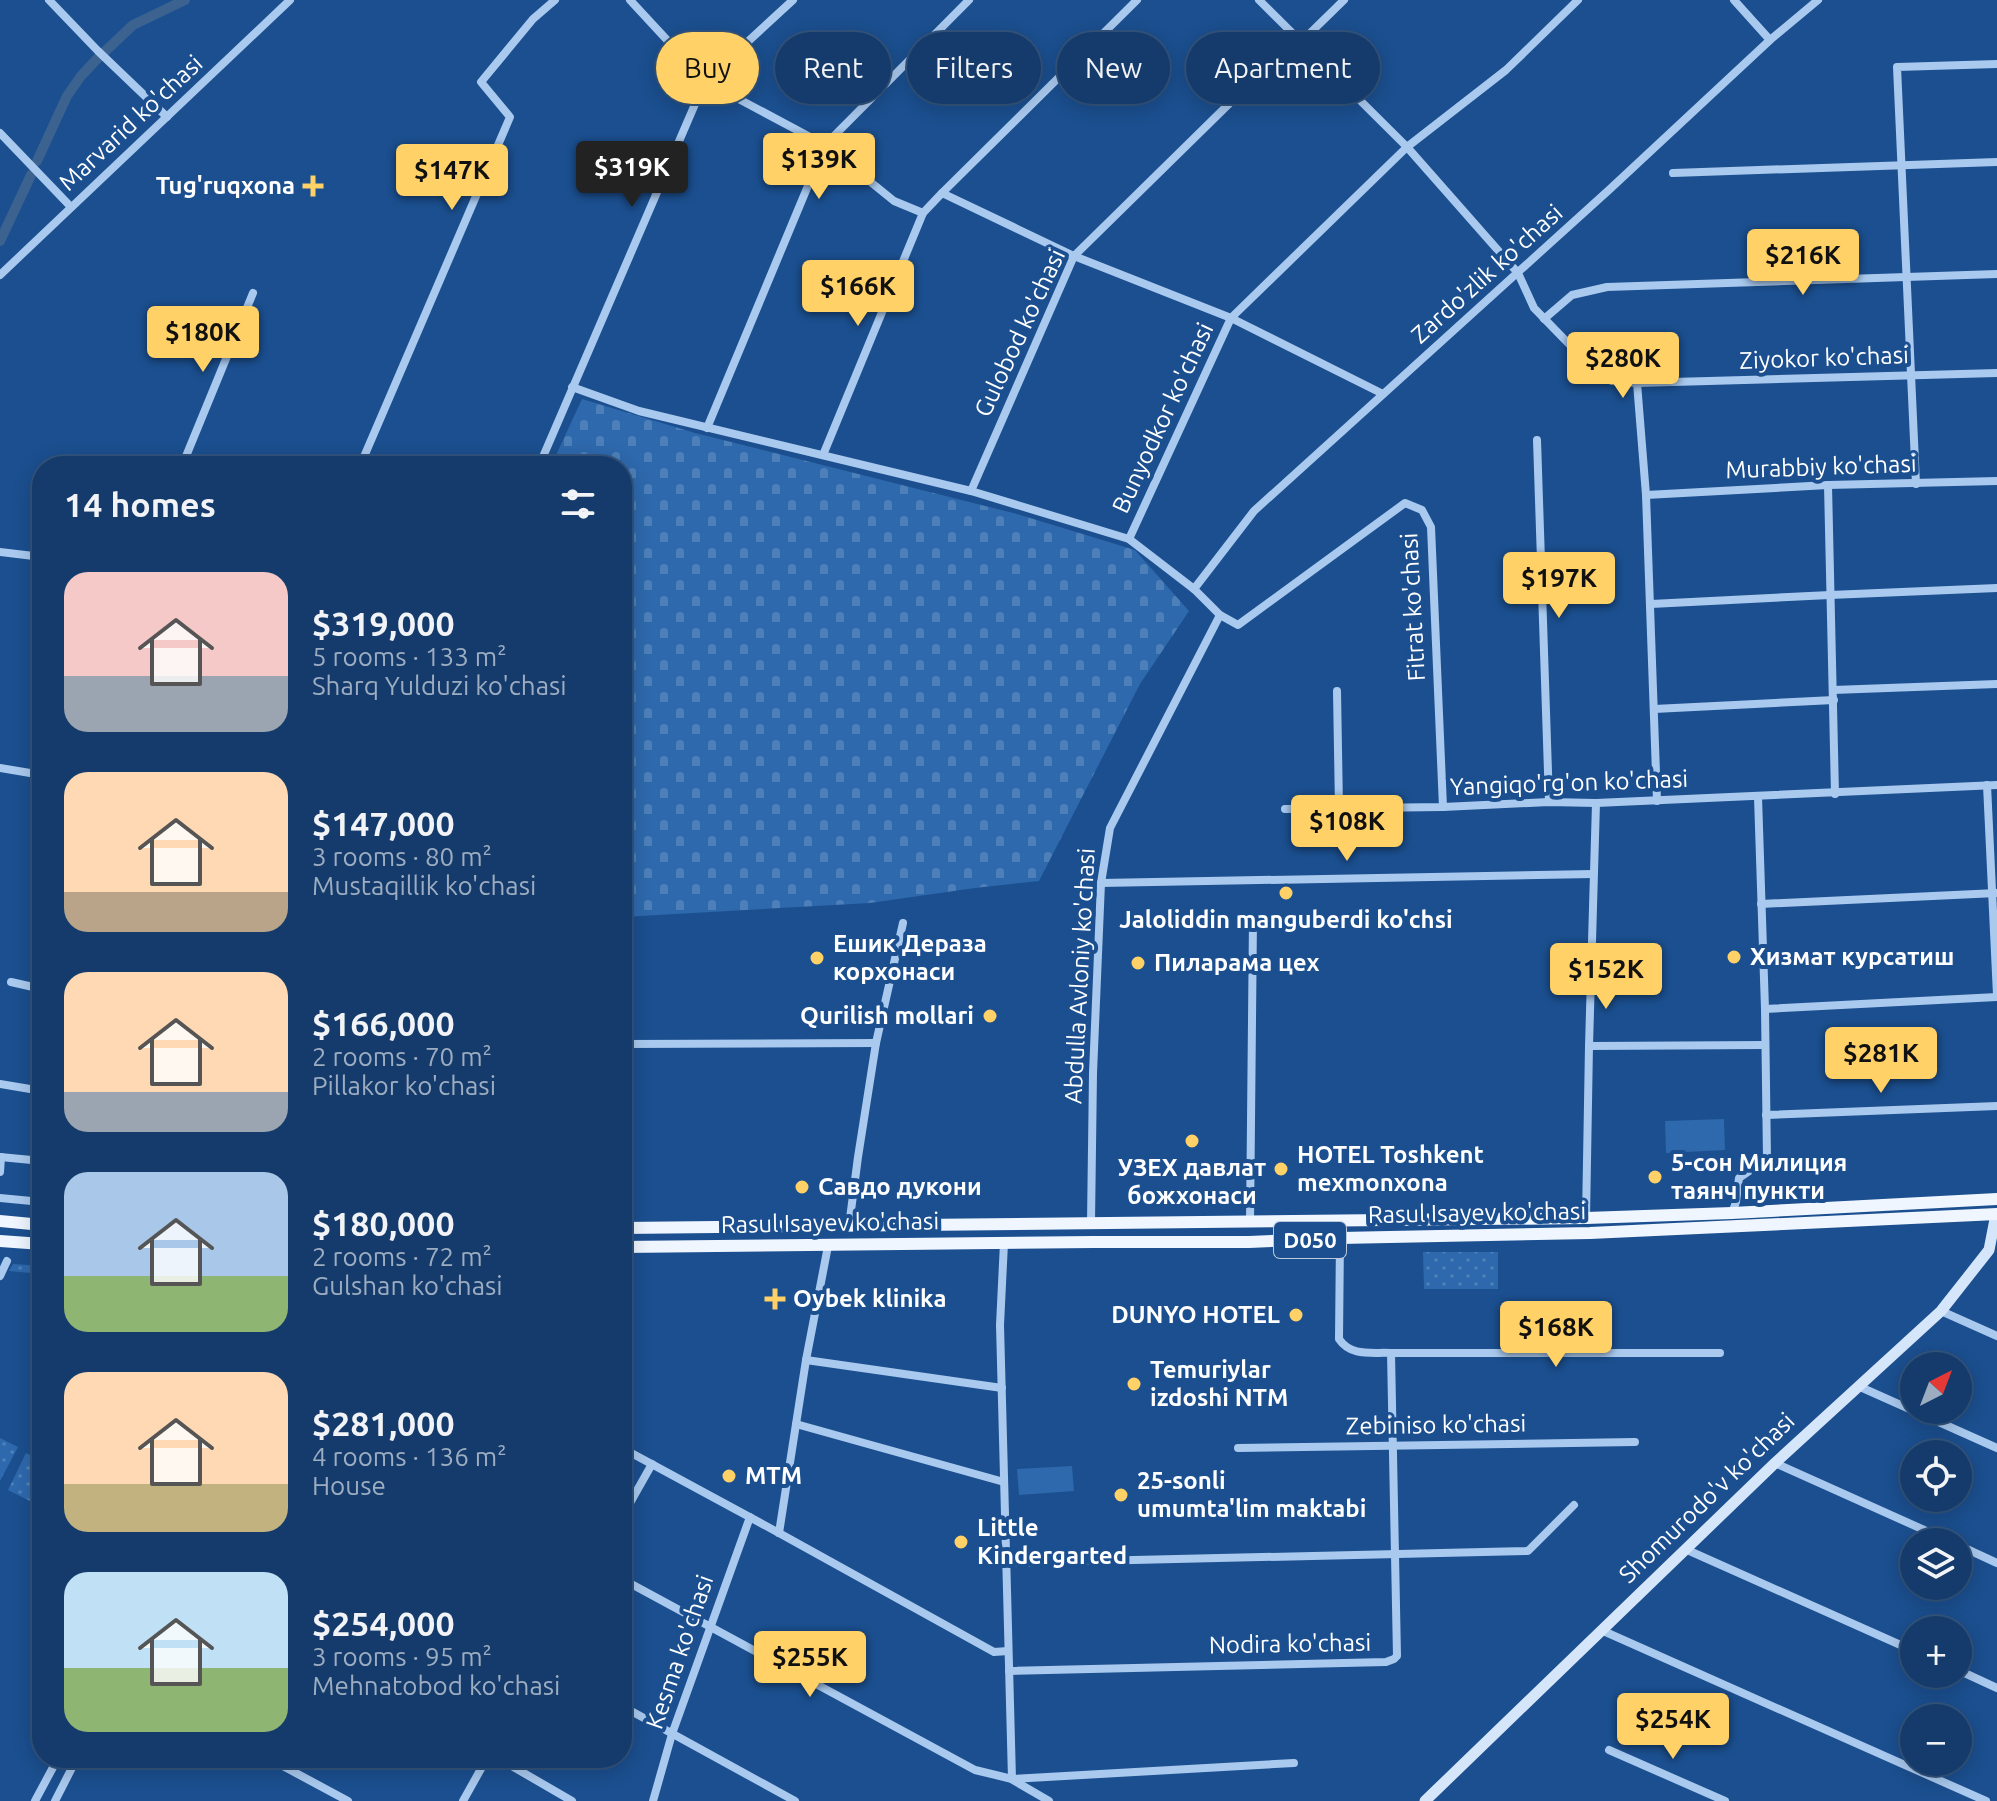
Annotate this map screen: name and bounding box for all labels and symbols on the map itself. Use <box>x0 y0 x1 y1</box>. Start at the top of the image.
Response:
street label: Marvarid ko'chasi <box>54 49 208 196</box>
pin: $139K <box>763 133 875 201</box>
pin: $319K <box>576 141 688 209</box>
pin: $147K <box>396 144 508 212</box>
place label: Tug'ruqxona <box>156 172 295 199</box>
marker: Tug'ruqxona <box>302 175 324 197</box>
street label: Zardo'zlik ko'chasi <box>1406 199 1568 348</box>
pin: $216K <box>1747 229 1859 297</box>
street label: Gulobod ko'chasi <box>969 245 1070 421</box>
pin: $166K <box>802 260 914 328</box>
pin: $180K <box>147 306 259 374</box>
street label: Bunyodkor ko'chasi <box>1107 318 1218 517</box>
pin: $280K <box>1567 332 1679 400</box>
street label: Ziyokor ko'chasi <box>1739 341 1909 374</box>
street label: Murabbiy ko'chasi <box>1725 450 1917 483</box>
street label: Fitrat ko'chasi <box>1395 532 1430 682</box>
pin: $197K <box>1503 552 1615 620</box>
street label: Yangiqo'rg'on ko'chasi <box>1449 765 1689 800</box>
pin: $108K <box>1291 795 1403 863</box>
street label: Abdulla Avloniy ko'chasi <box>1059 847 1100 1105</box>
marker: Jaloliddin manguberdi ko'chsi <box>1277 884 1295 902</box>
place label: Jaloliddin manguberdi ko'chsi <box>1119 906 1453 933</box>
place label: Ешик Дераза корхонаси <box>833 930 987 985</box>
pin: $152K <box>1550 943 1662 1011</box>
place label: Хизмат курсатиш <box>1750 943 1954 970</box>
marker: Хизмат курсатиш <box>1725 948 1743 966</box>
marker: Ешик Дераза корхонаси <box>808 949 826 967</box>
place label: Пиларама цех <box>1154 949 1319 976</box>
marker: Пиларама цех <box>1129 954 1147 972</box>
place label: Qurilish mollari <box>800 1002 974 1029</box>
marker: Qurilish mollari <box>981 1007 999 1025</box>
pin: $281K <box>1825 1027 1937 1095</box>
marker: УЗЕХ давлат божхонаси <box>1183 1132 1201 1150</box>
place label: HOTEL Toshkent mexmonxona <box>1297 1141 1484 1196</box>
place label: 5-сон Милиция таянч пункти <box>1671 1149 1847 1204</box>
place label: УЗЕХ давлат божхонаси <box>1118 1154 1266 1209</box>
marker: HOTEL Toshkent mexmonxona <box>1272 1160 1290 1178</box>
marker: 5-сон Милиция таянч пункти <box>1646 1168 1664 1186</box>
place label: Савдо дукони <box>818 1173 982 1200</box>
marker: Савдо дукони <box>793 1178 811 1196</box>
street label: Rasul Isayev ko'chasi <box>1368 1197 1586 1228</box>
street label: Rasul Isayev ko'chasi <box>721 1207 939 1238</box>
road number: D050 <box>1274 1222 1346 1258</box>
place label: Oybek klinika <box>793 1285 946 1312</box>
marker: Oybek klinika <box>764 1288 786 1310</box>
place label: DUNYO HOTEL <box>1111 1301 1280 1328</box>
pin: $168K <box>1500 1301 1612 1369</box>
marker: DUNYO HOTEL <box>1287 1306 1305 1324</box>
north arrow <box>1900 1352 1972 1424</box>
place label: Temuriylar izdoshi NTM <box>1150 1356 1288 1411</box>
marker: Temuriylar izdoshi NTM <box>1125 1375 1143 1393</box>
street label: Shomurodo'v ko'chasi <box>1614 1407 1800 1588</box>
street label: Zebiniso ko'chasi <box>1345 1409 1527 1440</box>
place label: MTM <box>745 1462 802 1489</box>
marker: MTM <box>720 1467 738 1485</box>
place label: 25-sonli umumta'lim maktabi <box>1137 1467 1366 1522</box>
marker: 25-sonli umumta'lim maktabi <box>1112 1486 1130 1504</box>
place label: Little Kindergarted <box>977 1514 1127 1569</box>
marker: Little Kindergarted <box>952 1533 970 1551</box>
street label: Kesma ko'chasi <box>641 1571 718 1732</box>
street label: Nodira ko'chasi <box>1209 1629 1371 1658</box>
pin: $255K <box>754 1631 866 1699</box>
pin: $254K <box>1617 1693 1729 1761</box>

